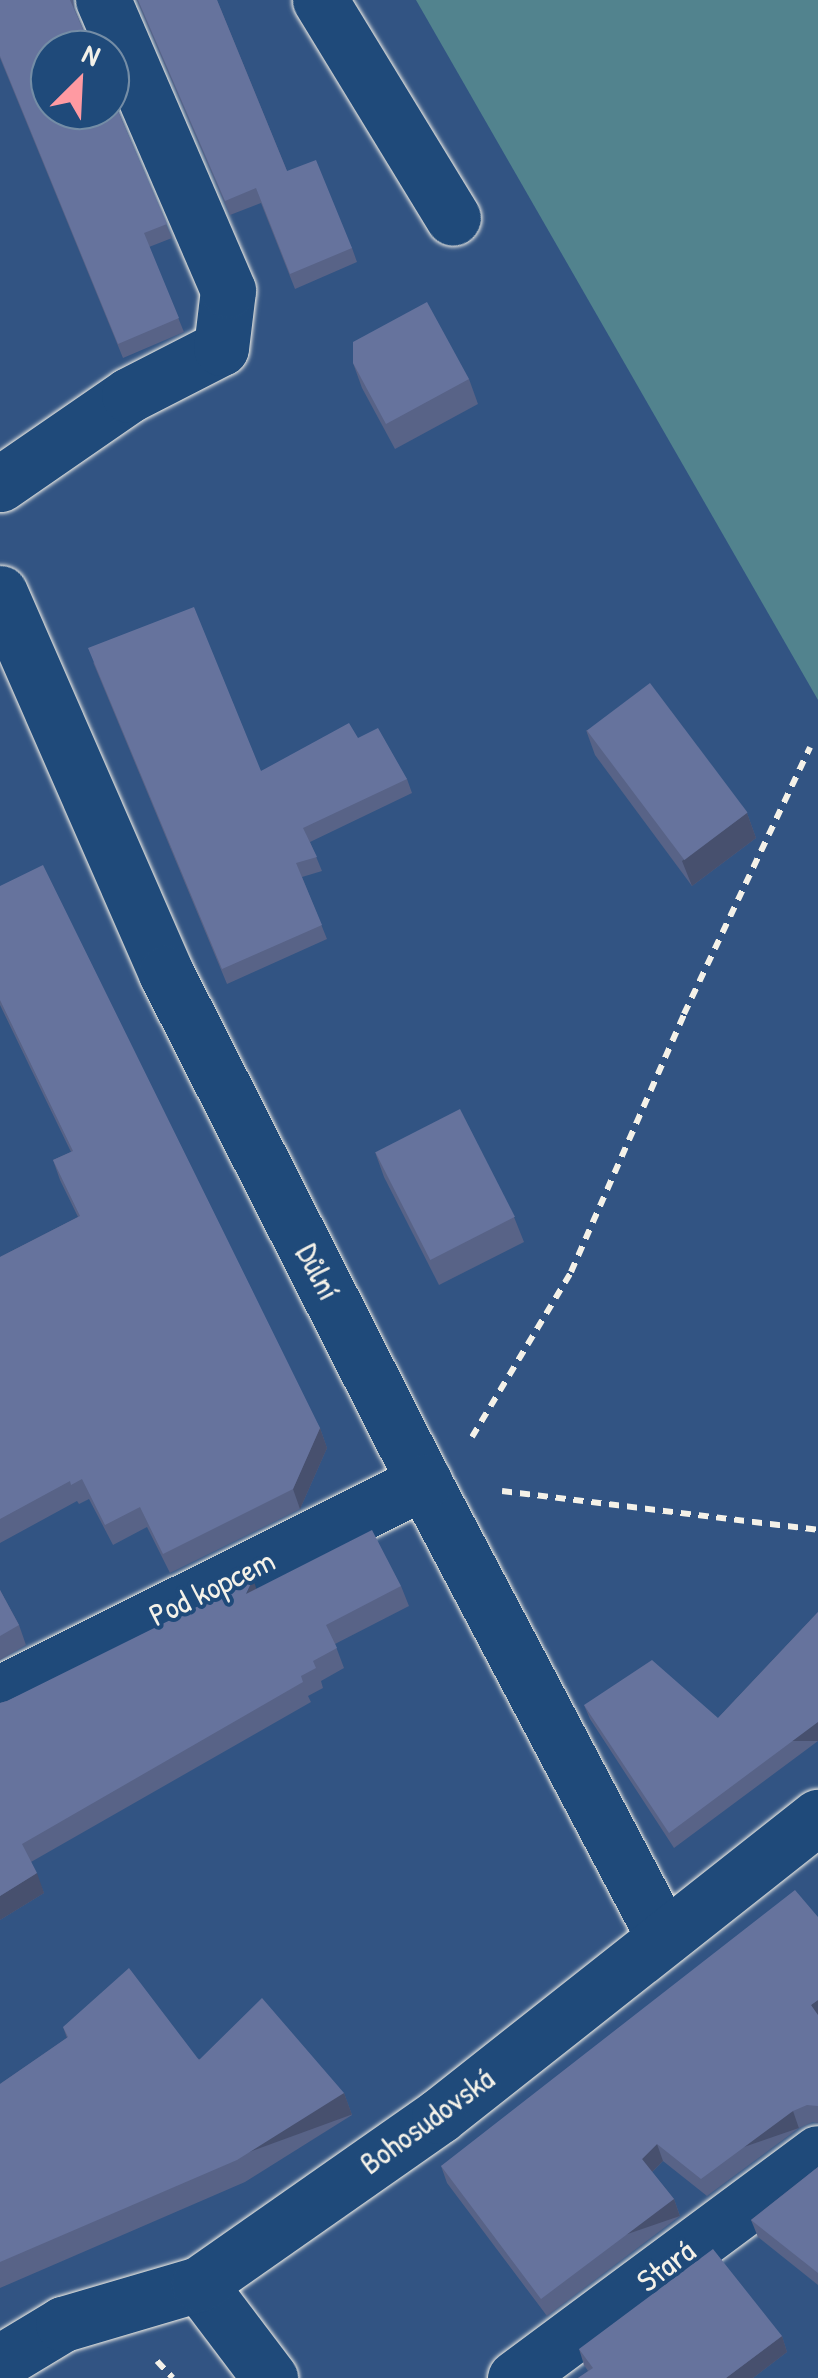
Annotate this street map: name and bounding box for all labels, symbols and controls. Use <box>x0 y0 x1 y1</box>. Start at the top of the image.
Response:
north arrow <box>30 30 130 130</box>
text: N <box>77 34 106 75</box>
street label: Důlní <box>288 1237 348 1307</box>
street label: Pod kopcem <box>143 1541 281 1635</box>
street label: Bohosudovská <box>352 2059 502 2183</box>
street label: Stará <box>629 2232 703 2300</box>

